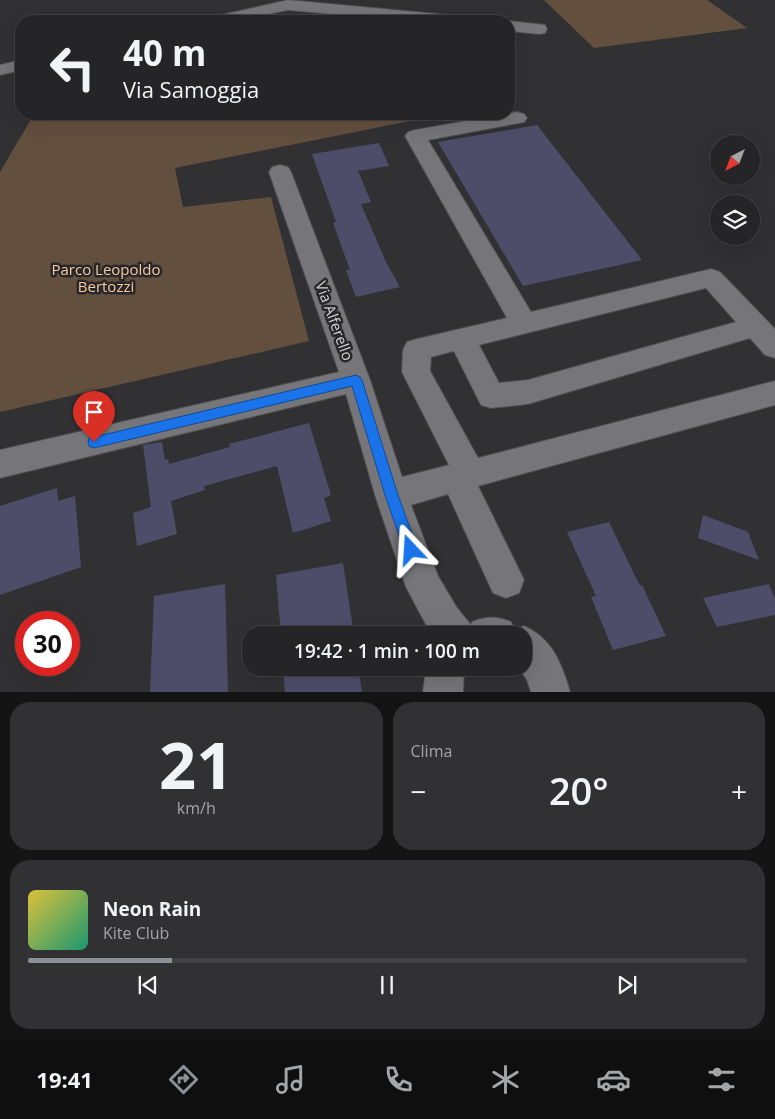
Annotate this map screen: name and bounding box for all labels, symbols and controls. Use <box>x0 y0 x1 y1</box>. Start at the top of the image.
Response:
text: 40 m <box>123 29 206 76</box>
icon: left <box>40 35 105 100</box>
text: Via Samoggia <box>123 74 259 104</box>
north arrow <box>710 135 760 185</box>
map controls <box>710 135 760 245</box>
button: layers <box>710 195 760 245</box>
park label: Parco Leopoldo Bertozzi <box>51 259 161 296</box>
street label: Via Alferello <box>311 278 359 363</box>
pin <box>73 391 115 442</box>
icon: arrive <box>80 398 108 426</box>
position arrow <box>384 523 436 575</box>
speed limit sign: 30 <box>15 611 80 676</box>
text: 19:42 · 1 min · 100 m <box>294 638 480 664</box>
text: 21 <box>159 720 233 808</box>
text: Clima <box>411 740 452 762</box>
text: 20° <box>549 764 609 816</box>
text: − <box>411 772 427 810</box>
text: + <box>731 772 747 810</box>
text: km/h <box>177 797 216 819</box>
text: Neon Rain <box>103 896 201 922</box>
text: Kite Club <box>103 922 169 944</box>
icon: previous <box>134 971 162 999</box>
icon: pause <box>373 971 401 999</box>
icon: next <box>613 971 641 999</box>
icon: directions <box>166 1062 201 1097</box>
icon: music <box>273 1062 308 1097</box>
icon: phone <box>381 1062 416 1097</box>
icon: climate <box>488 1062 523 1097</box>
icon: car <box>596 1062 631 1097</box>
icon: filters <box>704 1062 739 1097</box>
text: 19:41 <box>36 1064 93 1094</box>

